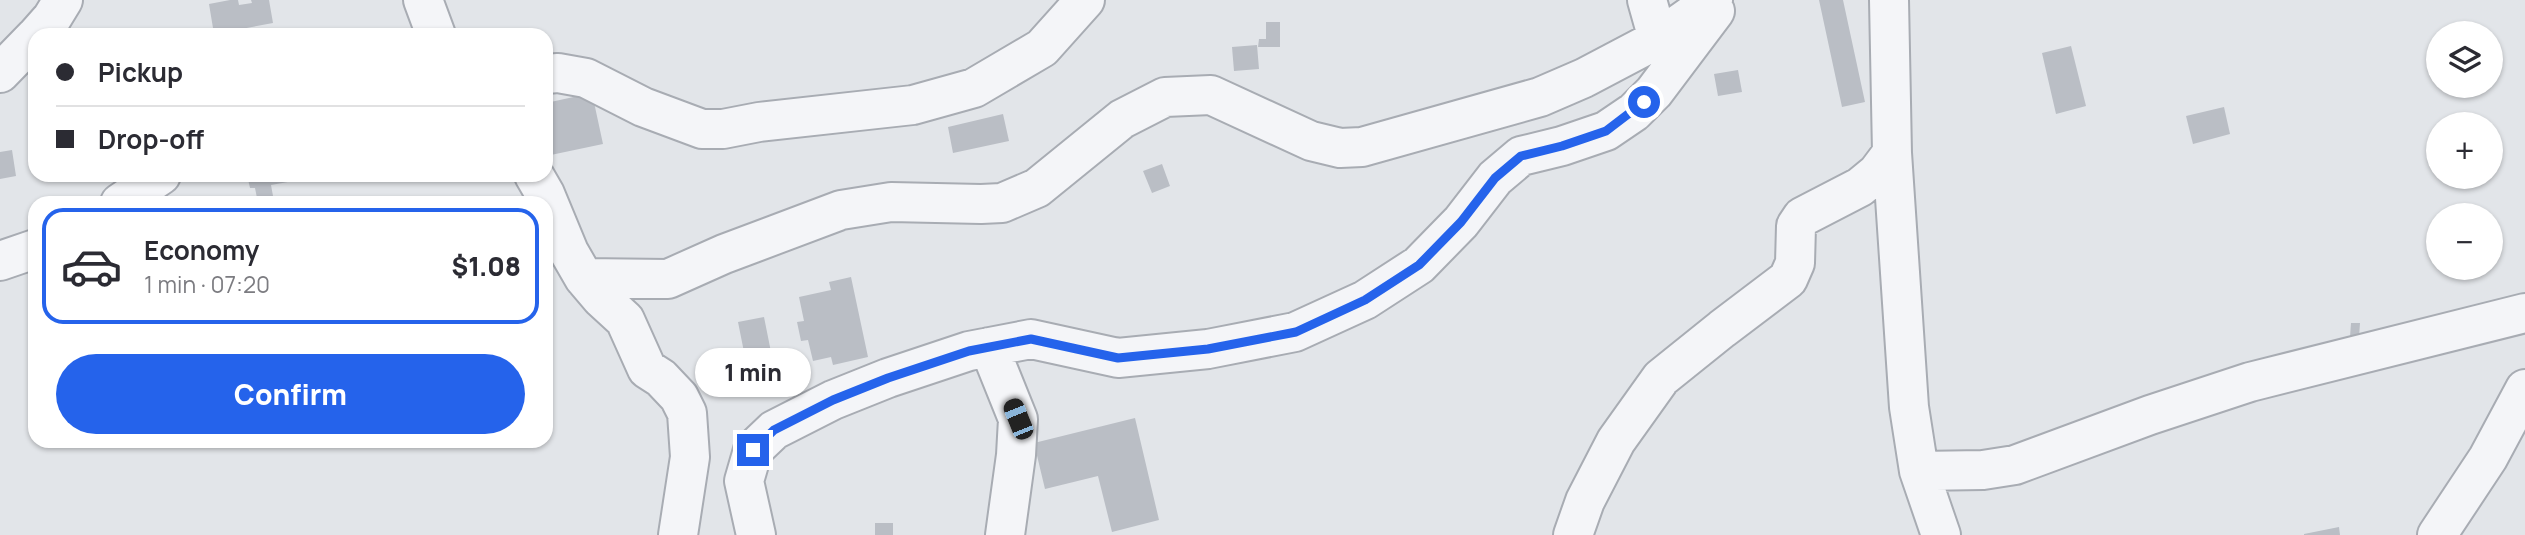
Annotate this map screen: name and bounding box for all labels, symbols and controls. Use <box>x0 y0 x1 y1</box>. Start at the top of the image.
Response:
map controls <box>2426 21 2503 280</box>
button: layers <box>2426 21 2503 98</box>
text: Pickup <box>98 54 183 90</box>
route start <box>1628 86 1660 118</box>
button: + <box>2426 112 2503 189</box>
text: Drop-off <box>98 121 204 157</box>
button: − <box>2426 203 2503 280</box>
text: Economy <box>144 232 259 268</box>
icon: car <box>60 235 123 298</box>
text: $1.08 <box>452 248 521 284</box>
text: 1 min · 07:20 <box>144 268 270 300</box>
callout: 1 min <box>695 349 811 398</box>
button: Confirm <box>56 354 525 434</box>
text: 1 min <box>724 356 782 388</box>
car <box>1001 396 1036 442</box>
route end <box>737 434 769 466</box>

